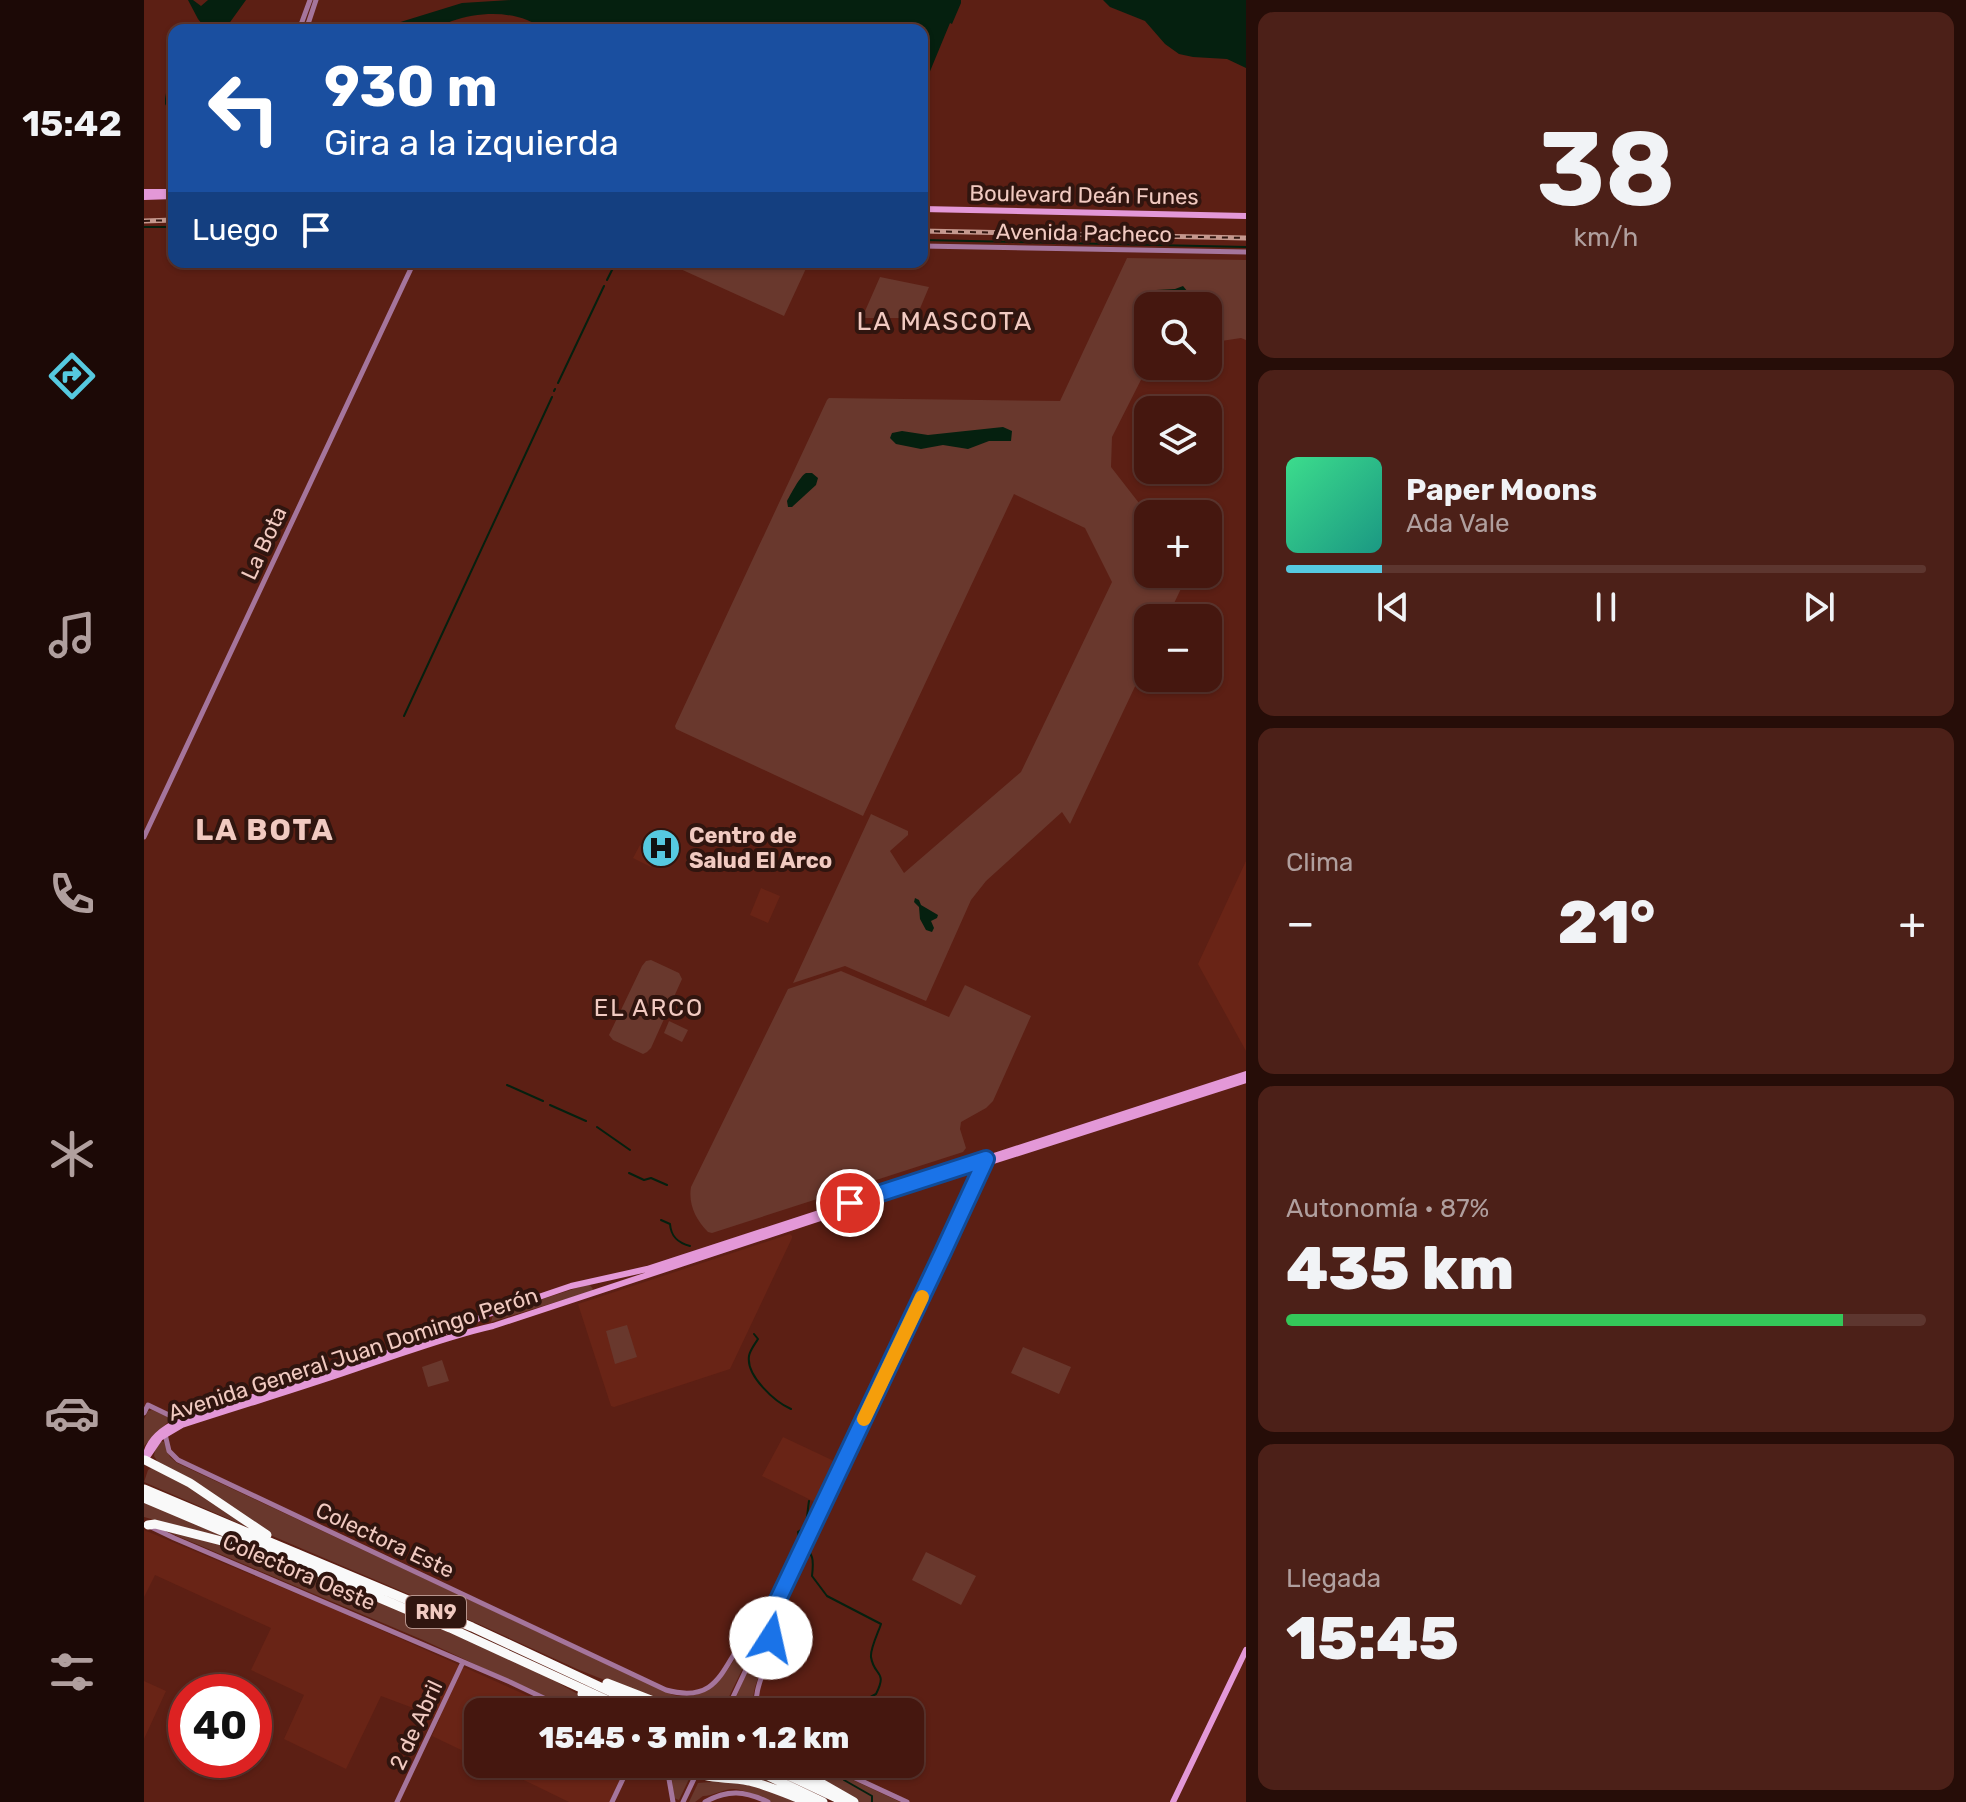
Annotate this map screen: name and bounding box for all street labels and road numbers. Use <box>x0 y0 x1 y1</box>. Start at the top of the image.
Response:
street label: Boulevard Deán Funes <box>969 180 1199 210</box>
street label: Avenida Pacheco <box>996 218 1172 248</box>
street label: La Bota <box>235 502 293 584</box>
street label: Avenida General Juan Domingo Perón <box>165 1281 541 1427</box>
street label: Colectora Este <box>312 1496 458 1584</box>
street label: Colectora Oeste <box>219 1528 379 1616</box>
road number: RN9 <box>406 1596 466 1628</box>
street label: 2 de Abril <box>384 1676 448 1774</box>

